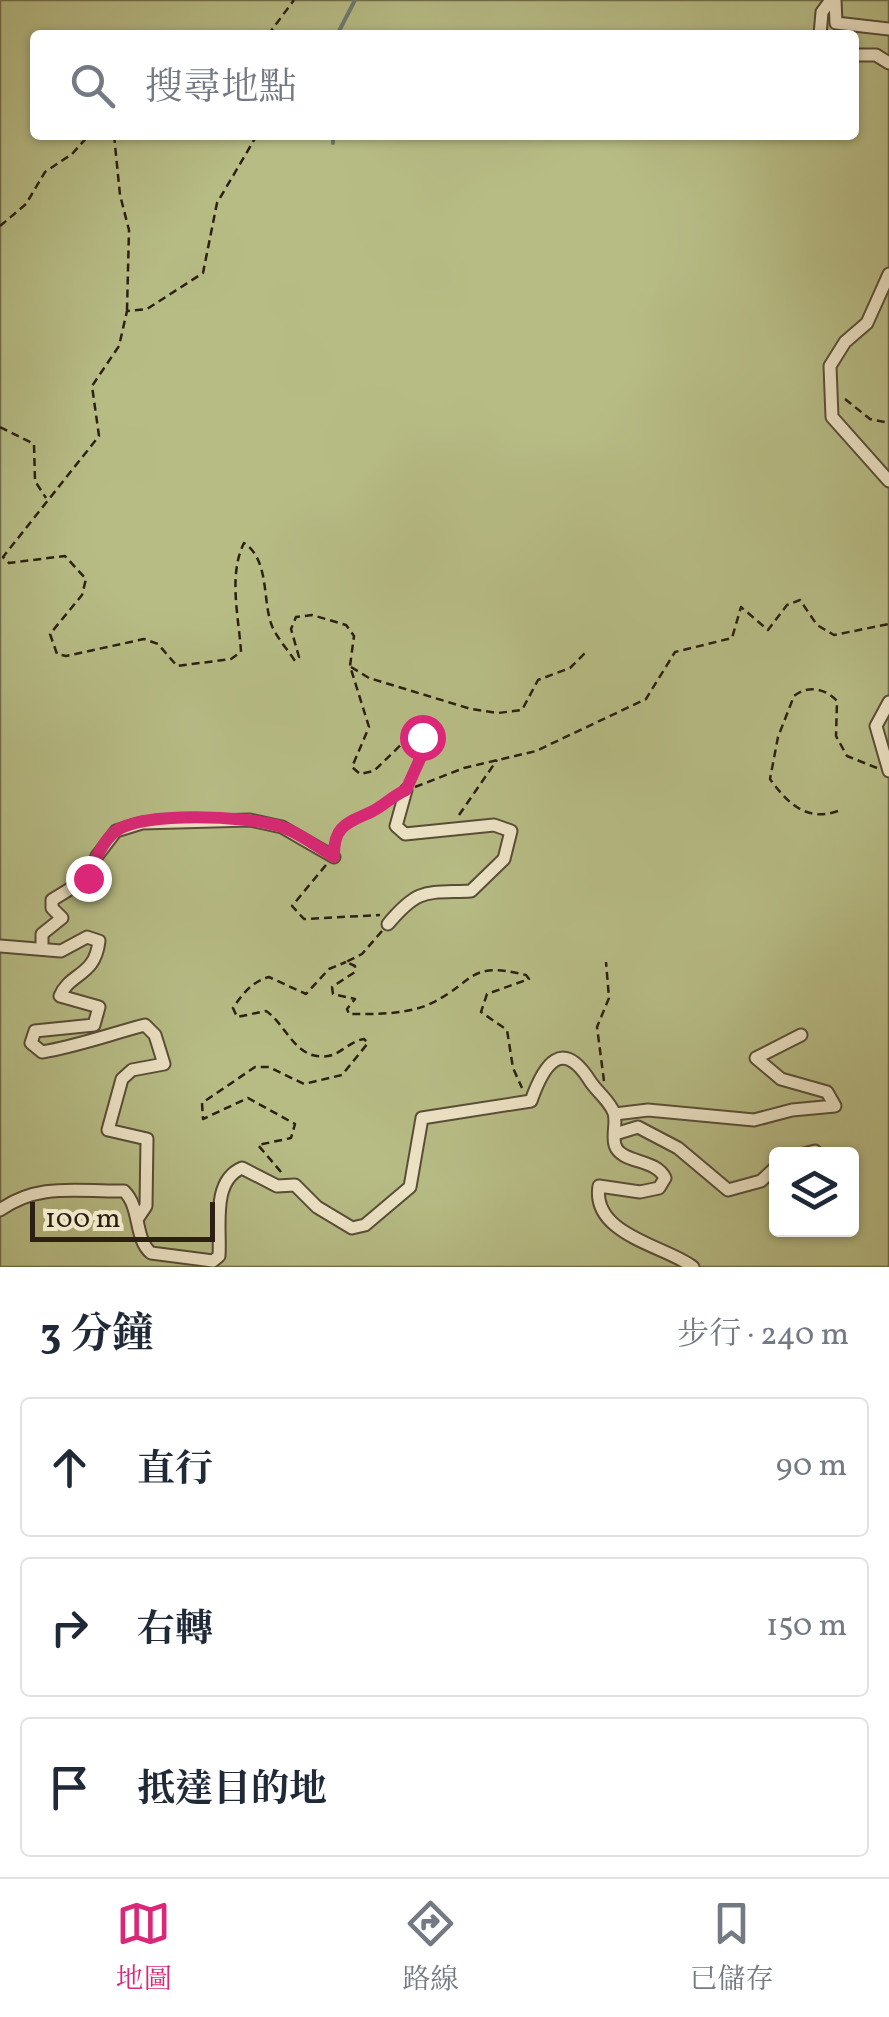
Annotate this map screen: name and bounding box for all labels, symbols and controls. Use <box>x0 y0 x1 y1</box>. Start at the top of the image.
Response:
search box <box>30 30 859 140</box>
icon: search <box>65 58 120 113</box>
text: 搜尋地點 <box>145 63 297 116</box>
route start <box>400 715 446 761</box>
route end <box>66 856 112 902</box>
map controls <box>769 1147 859 1237</box>
button: layers <box>769 1147 859 1237</box>
scale bar <box>30 1197 215 1242</box>
text: 100 m <box>45 1200 120 1239</box>
text: 3 分鐘 <box>40 1307 154 1366</box>
text: 步行 · 240 m <box>677 1314 849 1358</box>
icon: ahead <box>42 1440 97 1495</box>
text: 直行 <box>137 1445 213 1498</box>
text: 90 m <box>776 1445 847 1489</box>
icon: right <box>42 1600 97 1655</box>
text: 右轉 <box>137 1605 213 1658</box>
text: 150 m <box>766 1605 847 1649</box>
icon: arrive <box>42 1760 97 1815</box>
text: 抵達目的地 <box>137 1765 327 1818</box>
tab: 地圖 <box>115 1896 172 2000</box>
tab: 路線 <box>402 1896 459 2000</box>
tab: 已儲存 <box>689 1896 774 2000</box>

